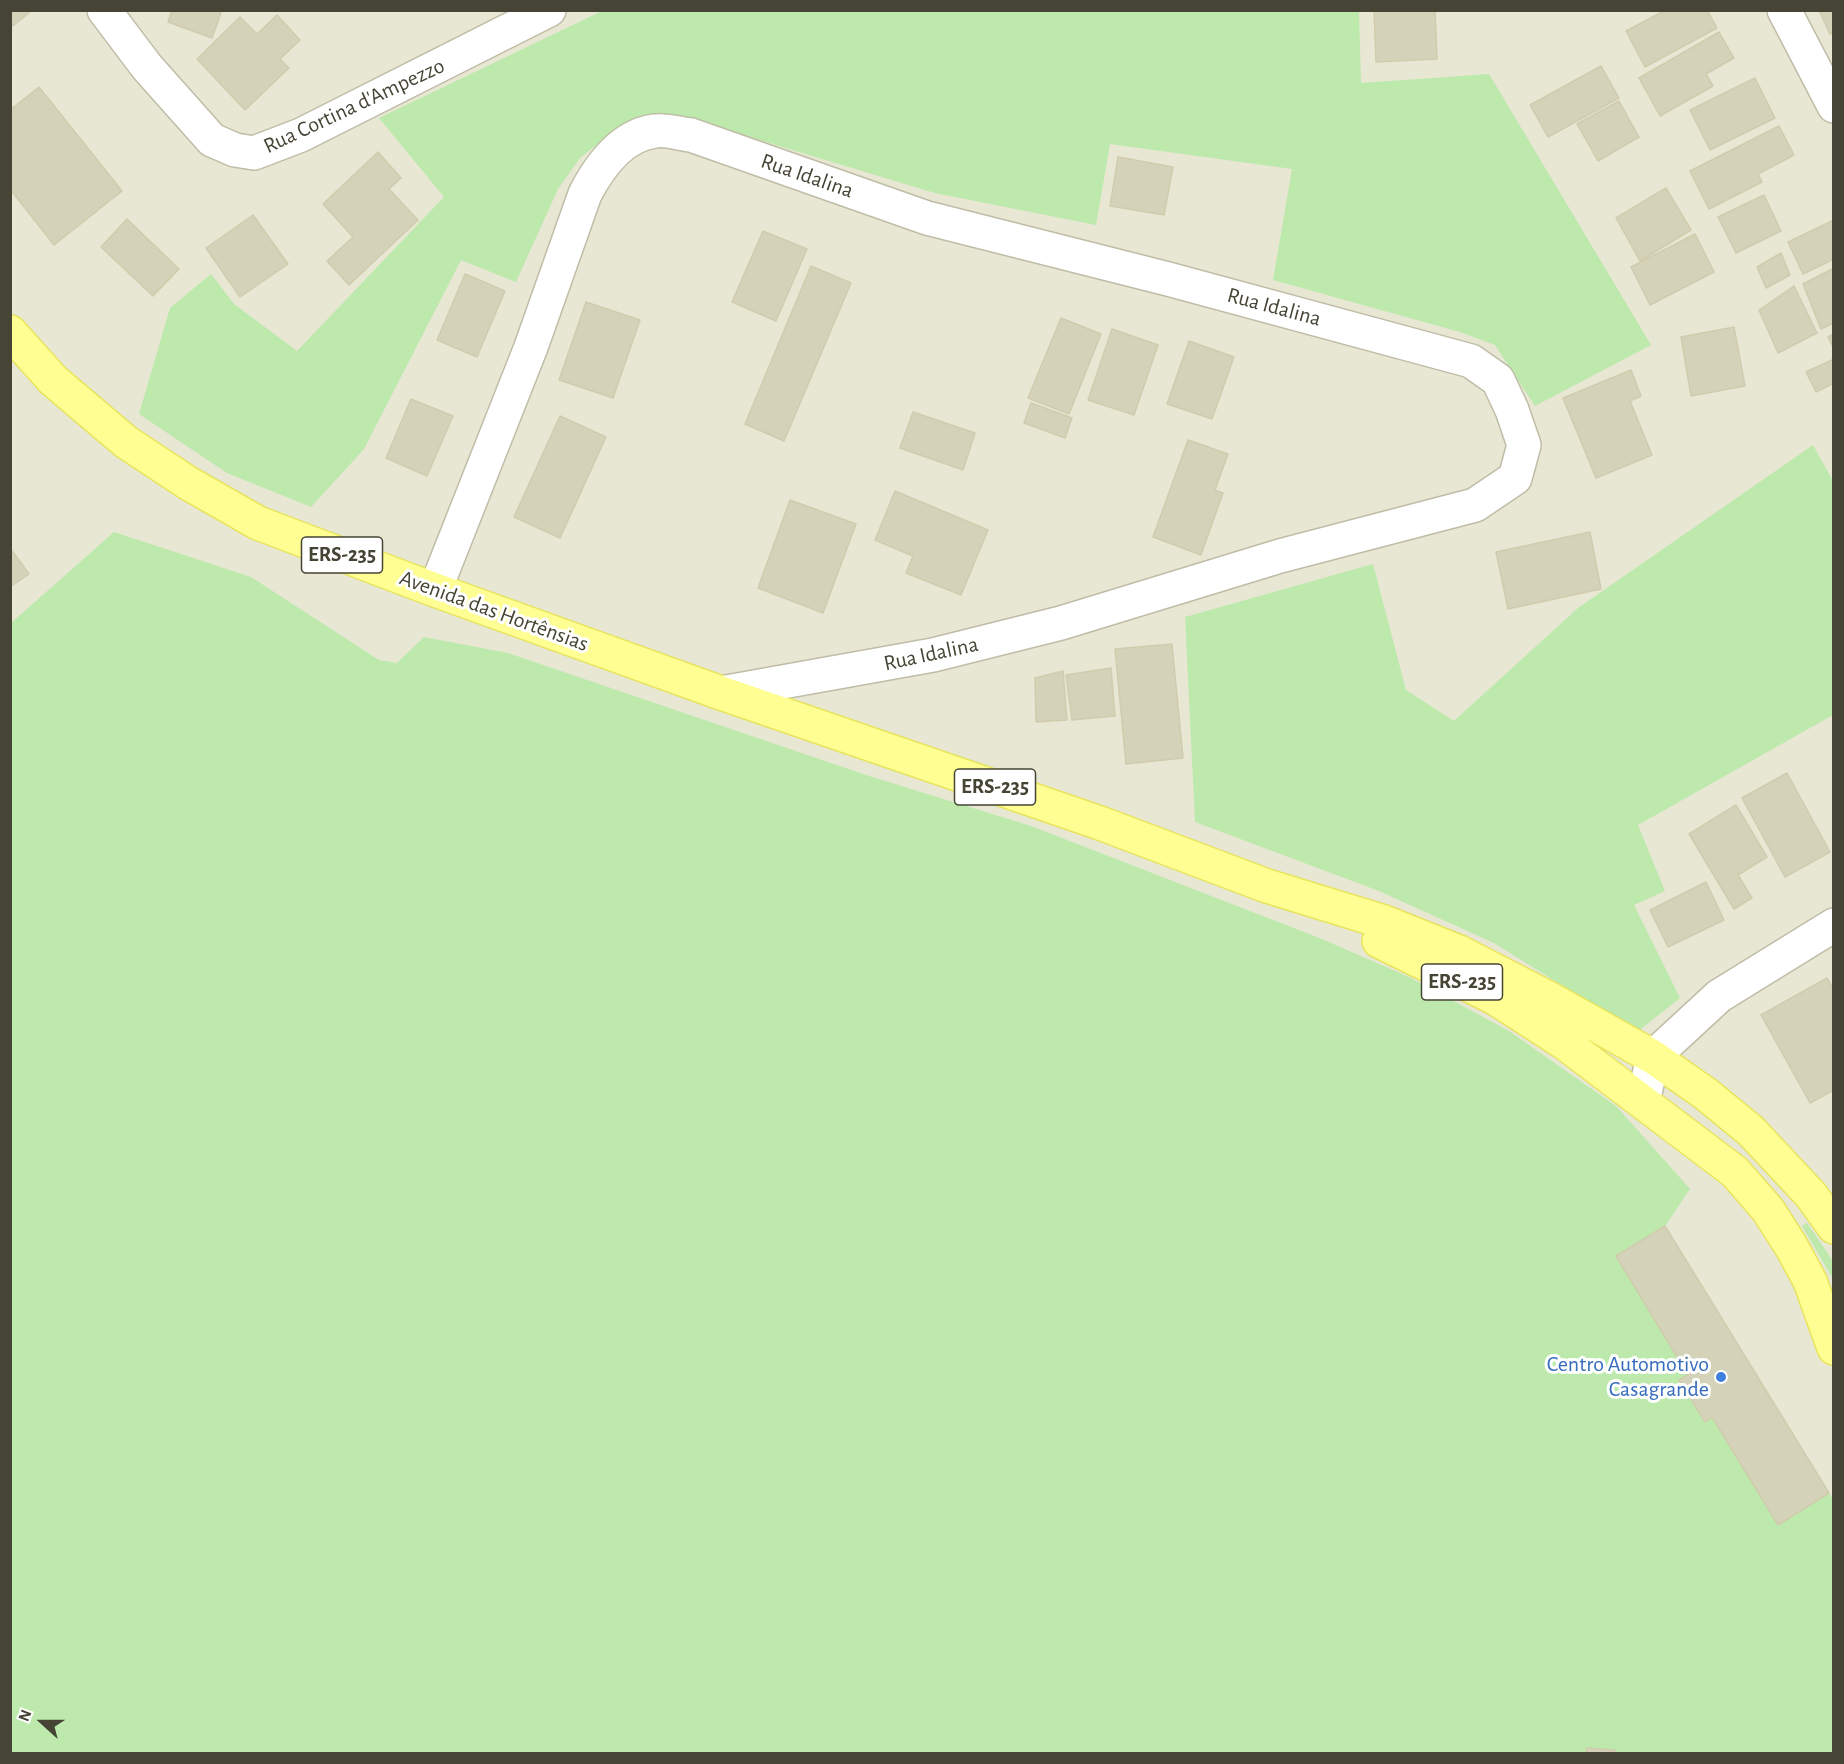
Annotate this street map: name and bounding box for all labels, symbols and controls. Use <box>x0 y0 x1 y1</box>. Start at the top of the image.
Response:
street label: Rua Cortina d'Ampezzo <box>259 52 449 160</box>
street label: Rua Idalina <box>757 148 857 204</box>
street label: Rua Idalina <box>1224 282 1324 332</box>
road number: ERS-235 <box>302 537 382 573</box>
street label: Avenida das Hortênsias <box>396 565 592 657</box>
street label: Rua Idalina <box>881 631 981 677</box>
road number: ERS-235 <box>954 769 1036 805</box>
road number: ERS-235 <box>1422 964 1502 1000</box>
place label: Centro Automotivo Casagrande <box>1547 1351 1709 1402</box>
marker: Centro Automotivo Casagrande <box>1714 1370 1728 1384</box>
north arrow <box>12 1692 72 1752</box>
text: N <box>16 1707 35 1724</box>

